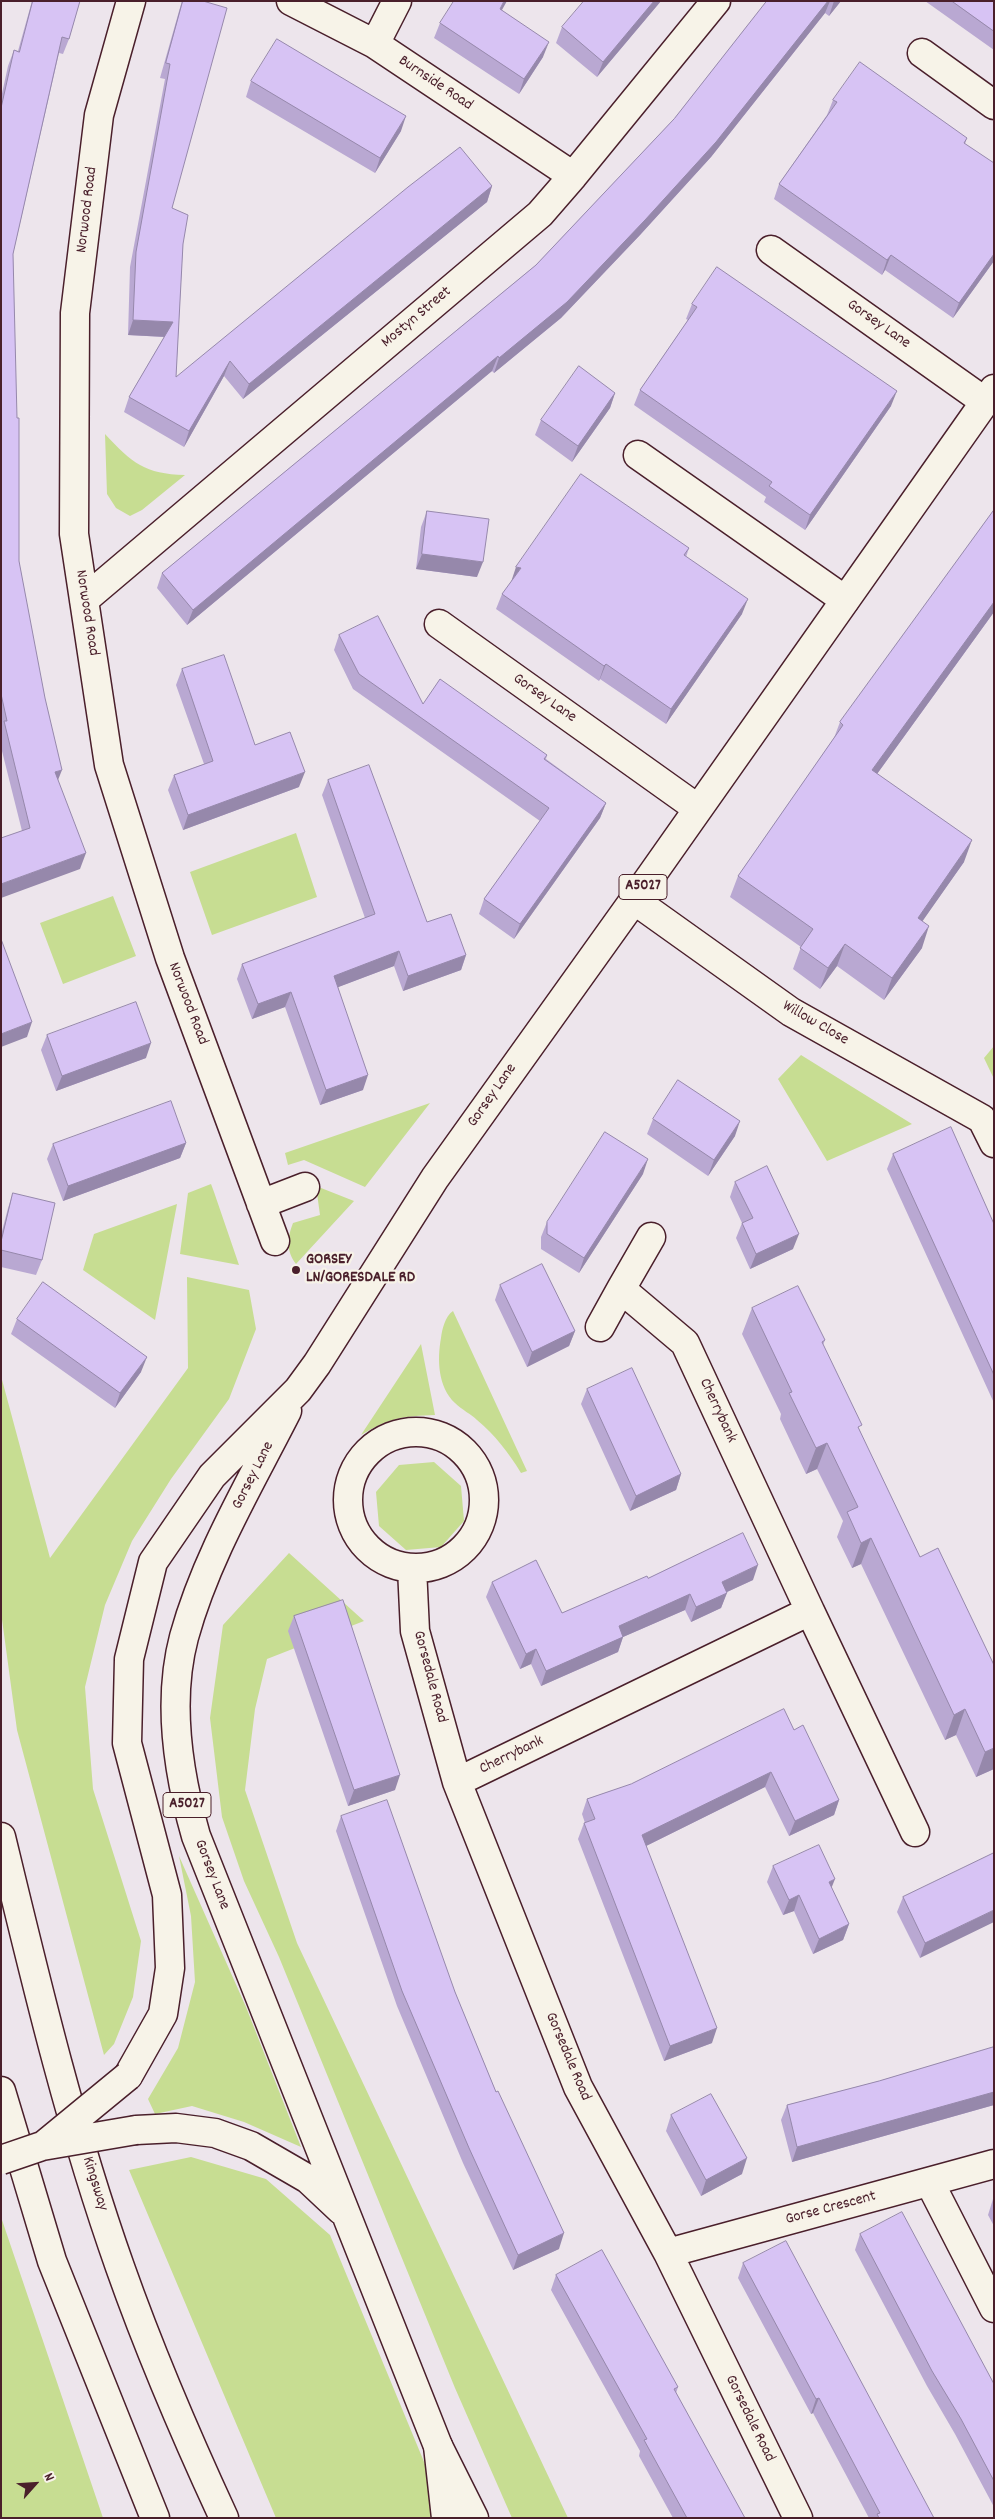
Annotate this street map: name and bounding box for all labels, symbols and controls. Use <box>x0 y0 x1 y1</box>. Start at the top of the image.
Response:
street label: Burnside Road <box>394 52 476 116</box>
street label: Norwood Road <box>73 166 103 254</box>
street label: Mostyn Street <box>378 283 456 353</box>
street label: Gorsey Lane <box>842 296 914 354</box>
street label: Norwood Road <box>70 569 102 657</box>
street label: Gorsey Lane <box>508 670 580 728</box>
road number: A5027 <box>619 874 667 900</box>
street label: Norwood Road <box>163 960 211 1048</box>
street label: Willow Close <box>778 997 852 1051</box>
street label: Gorsey Lane <box>464 1060 522 1132</box>
place label: GORSEY LN/GORESDALE RD <box>306 1251 415 1289</box>
marker: GORSEY LN/GORESDALE RD <box>290 1264 302 1276</box>
street label: Cherrybank <box>694 1376 740 1446</box>
street label: Gorsey Lane <box>229 1439 279 1513</box>
street label: Gorsedale Road <box>408 1629 450 1725</box>
street label: Cherrybank <box>477 1732 547 1780</box>
road number: A5027 <box>163 1792 211 1818</box>
street label: Gorsey Lane <box>189 1837 233 1913</box>
street label: Gorsedale Road <box>540 2010 594 2104</box>
street label: Kingsway <box>77 2155 111 2213</box>
street label: Gorse Crescent <box>784 2188 878 2230</box>
street label: Gorsedale Road <box>720 2372 778 2466</box>
north arrow <box>10 2459 60 2509</box>
text: N <box>38 2470 59 2485</box>

